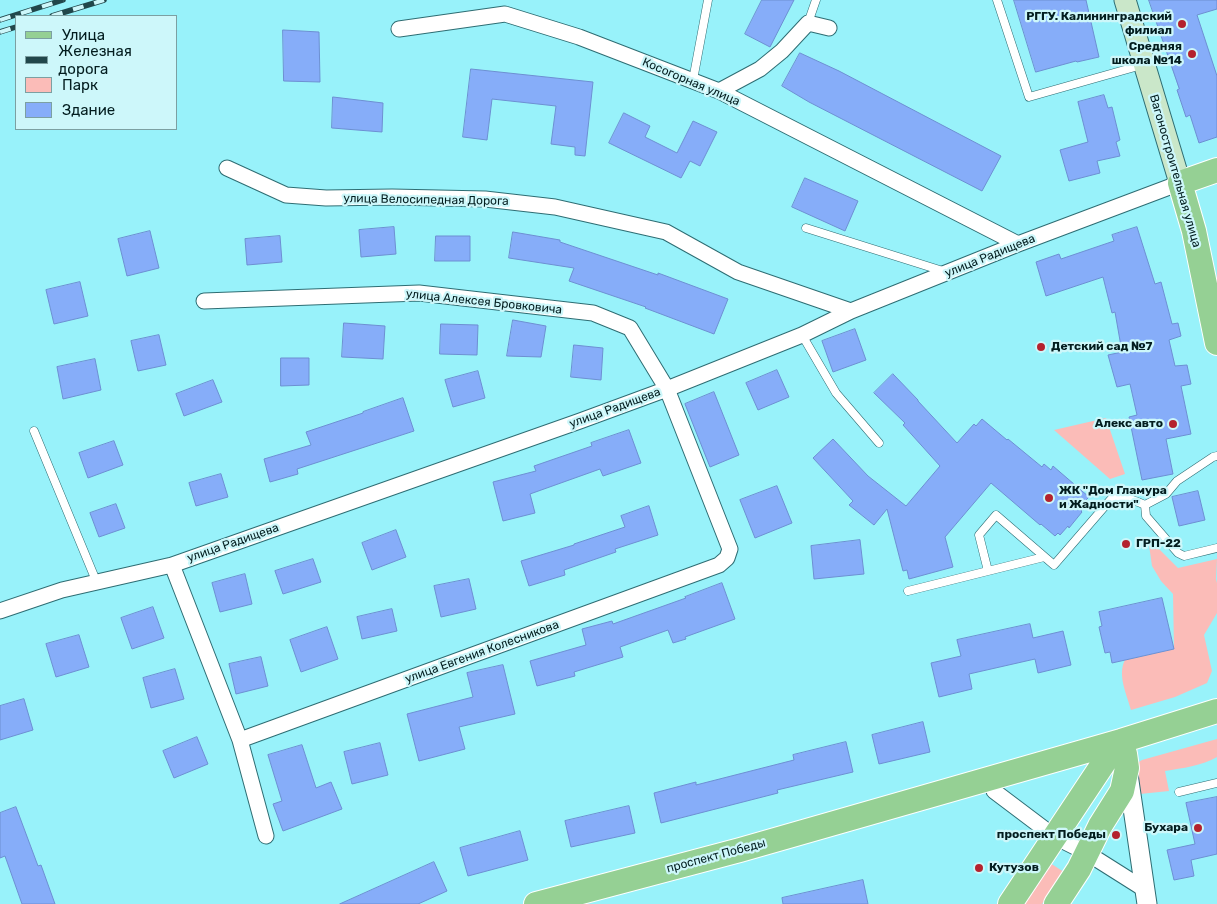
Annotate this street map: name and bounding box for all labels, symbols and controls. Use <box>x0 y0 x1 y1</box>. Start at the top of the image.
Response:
place label: РГГУ. Калининградский филиал <box>1026 10 1172 38</box>
legend <box>15 15 178 130</box>
marker: РГГУ. Калининградский филиал <box>1176 18 1188 30</box>
text: Улица <box>62 26 105 44</box>
place label: Средняя школа №14 <box>1112 40 1182 68</box>
text: Железная дорога <box>58 42 132 78</box>
marker: Средняя школа №14 <box>1186 48 1198 60</box>
street label: Косогорная улица <box>640 55 742 109</box>
text: Парк <box>62 76 98 94</box>
street label: Вагоностроительная улица <box>1146 93 1204 249</box>
text: Здание <box>62 101 115 119</box>
street label: улица Велосипедная Дорога <box>343 191 509 209</box>
street label: улица Радищева <box>943 231 1037 281</box>
street label: улица Алексея Бровковича <box>405 287 563 317</box>
place label: Детский сад №7 <box>1051 340 1152 354</box>
marker: Детский сад №7 <box>1035 341 1047 353</box>
street label: улица Радищева <box>567 385 663 431</box>
place label: Алекс авто <box>1095 417 1163 431</box>
marker: Алекс авто <box>1167 418 1179 430</box>
place label: ЖК "Дом Гламура и Жадности" <box>1059 484 1167 512</box>
marker: ЖК "Дом Гламура и Жадности" <box>1043 492 1055 504</box>
street label: улица Радищева <box>185 521 281 565</box>
place label: ГРП-22 <box>1136 537 1181 551</box>
marker: ГРП-22 <box>1120 538 1132 550</box>
street label: улица Евгения Колесникова <box>403 617 561 687</box>
place label: Бухара <box>1144 821 1188 835</box>
marker: Бухара <box>1192 822 1204 834</box>
place label: проспект Победы <box>997 828 1106 842</box>
marker: проспект Победы <box>1110 829 1122 841</box>
street label: проспект Победы <box>665 836 767 876</box>
place label: Кутузов <box>989 861 1039 875</box>
marker: Кутузов <box>973 862 985 874</box>

